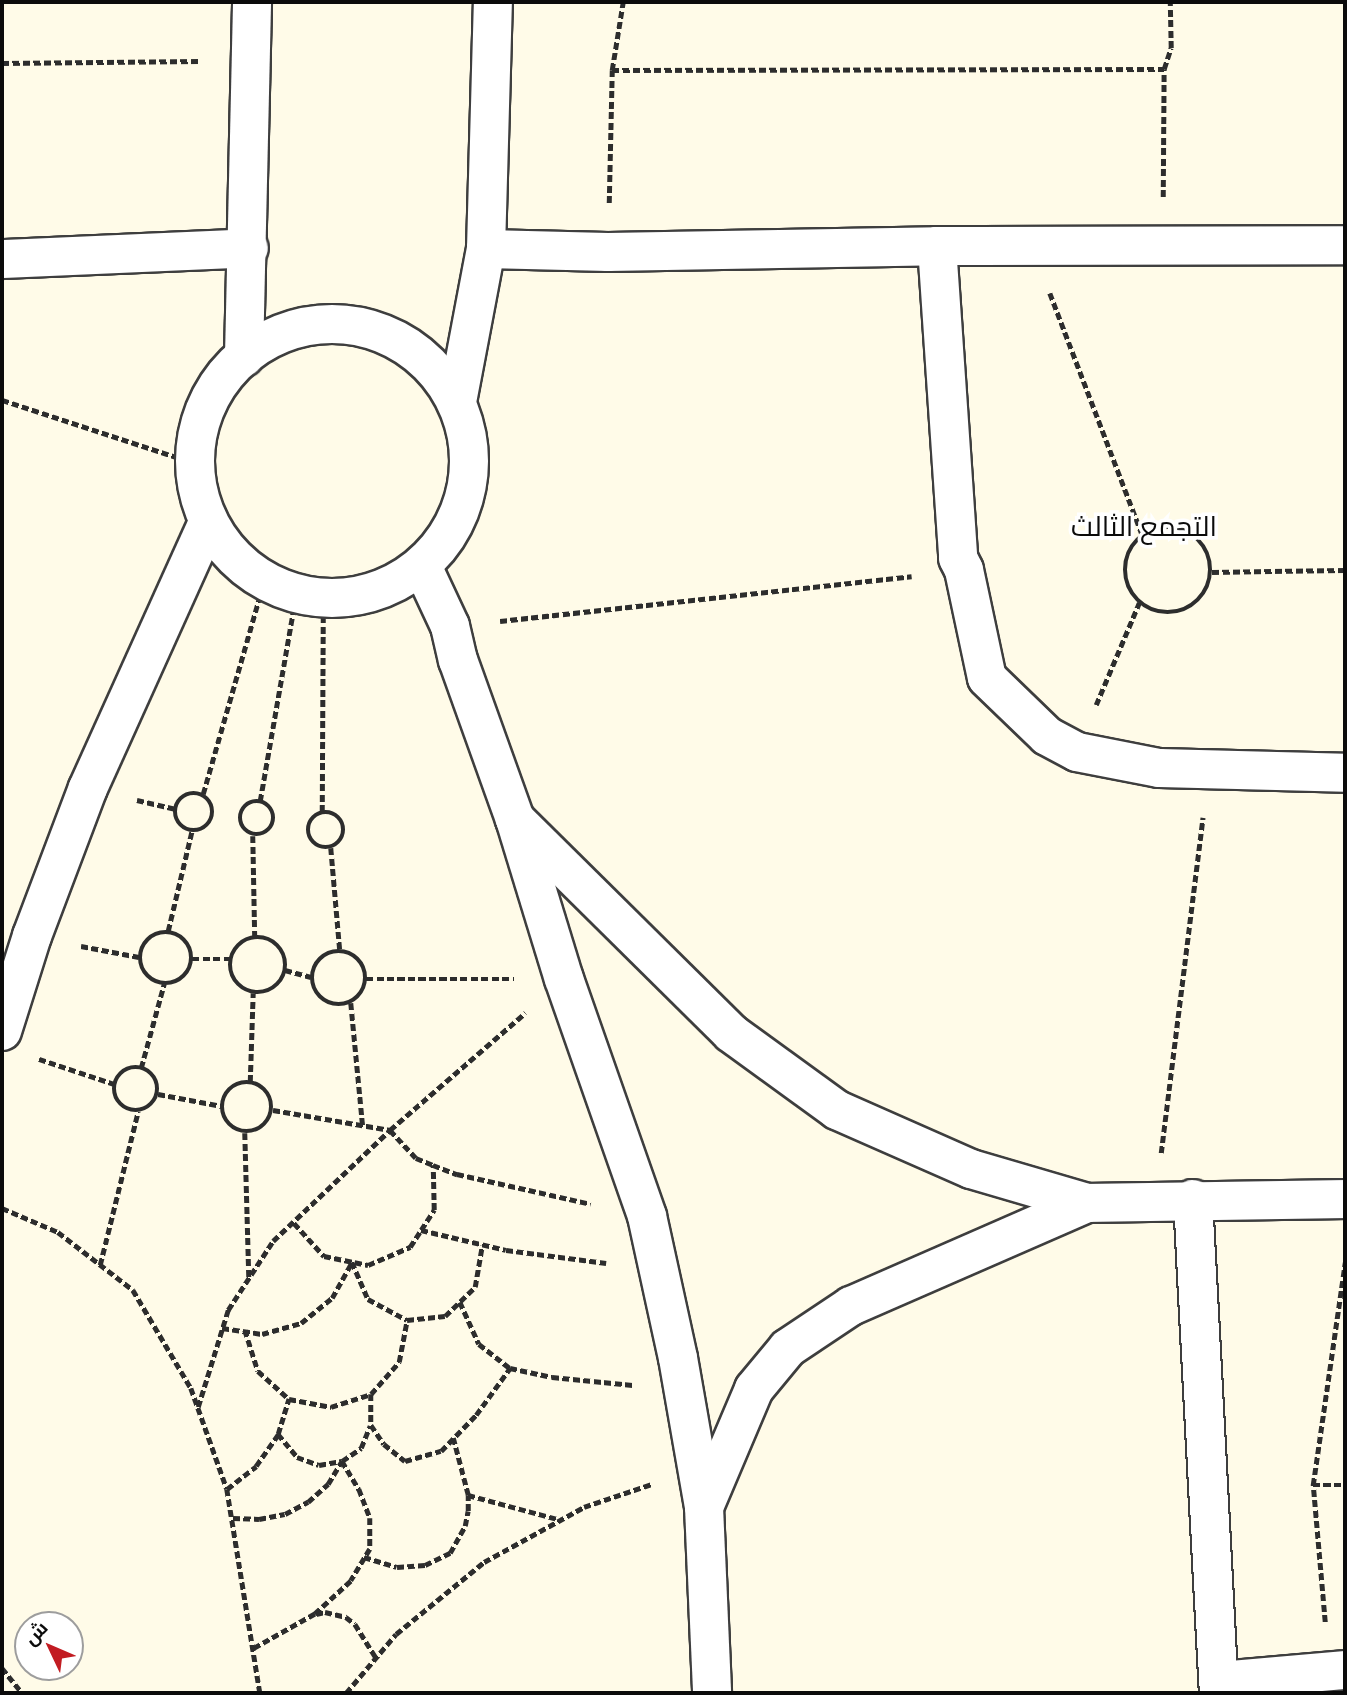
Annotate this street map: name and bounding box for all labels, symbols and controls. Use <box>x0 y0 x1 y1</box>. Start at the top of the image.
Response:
district label: التجمع الثالث <box>1071 509 1217 543</box>
north arrow <box>14 1611 84 1681</box>
text: ش <box>18 1616 52 1650</box>

